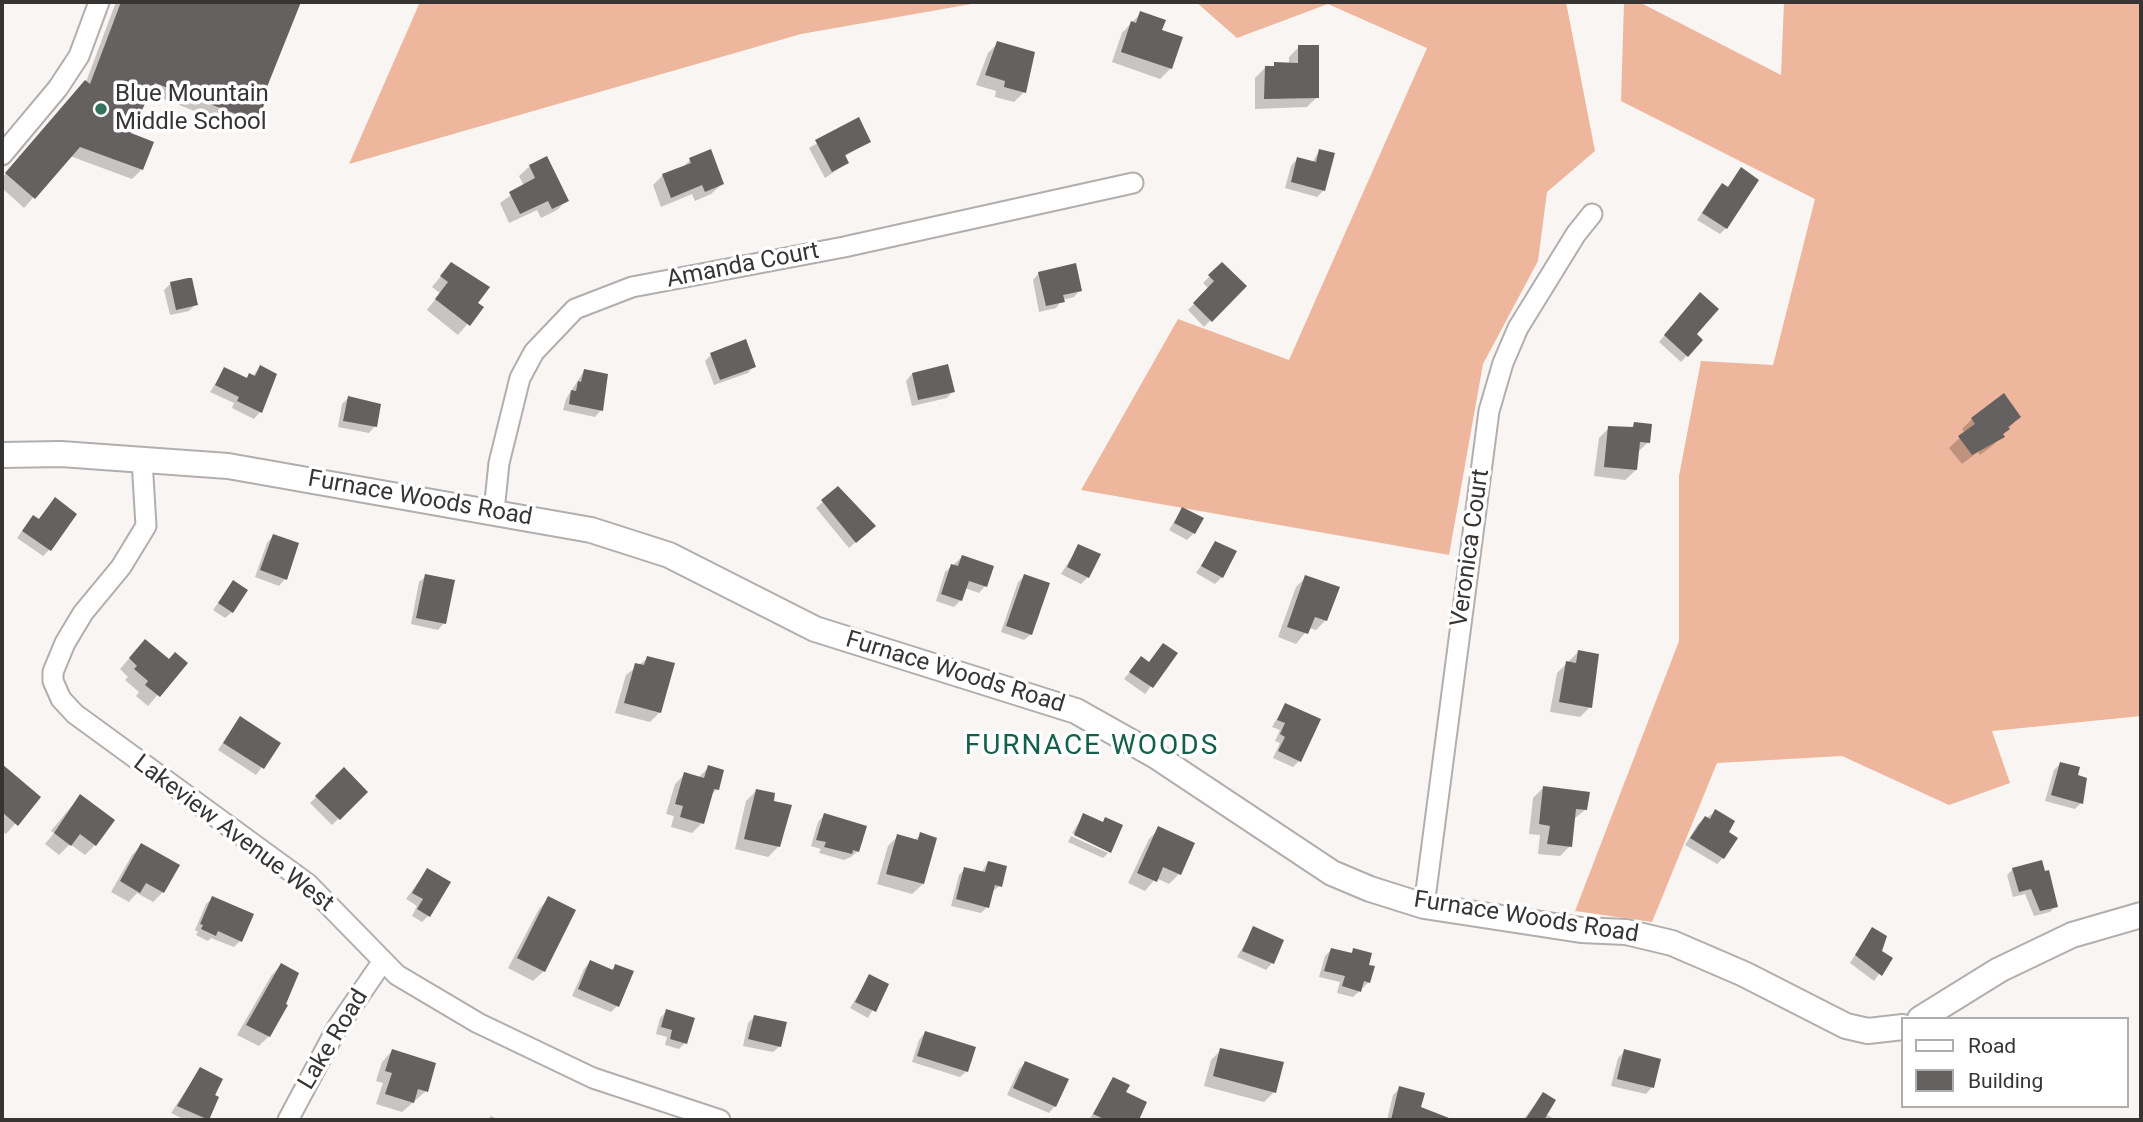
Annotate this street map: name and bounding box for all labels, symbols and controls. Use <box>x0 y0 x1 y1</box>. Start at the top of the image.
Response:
place label: Blue Mountain Middle School <box>115 81 269 137</box>
marker: Blue Mountain Middle School <box>93 101 109 117</box>
street label: Amanda Court <box>664 237 822 295</box>
street label: Furnace Woods Road <box>306 465 534 533</box>
street label: Veronica Court <box>1446 467 1496 629</box>
street label: Furnace Woods Road <box>842 626 1068 720</box>
district label: FURNACE WOODS <box>966 730 1218 764</box>
street label: Lakeview Avenue West <box>127 749 339 919</box>
street label: Furnace Woods Road <box>1412 886 1640 950</box>
street label: Lake Road <box>293 985 375 1095</box>
legend <box>1902 1017 2129 1108</box>
text: Road <box>1968 1034 2016 1058</box>
text: Building <box>1968 1069 2043 1093</box>

